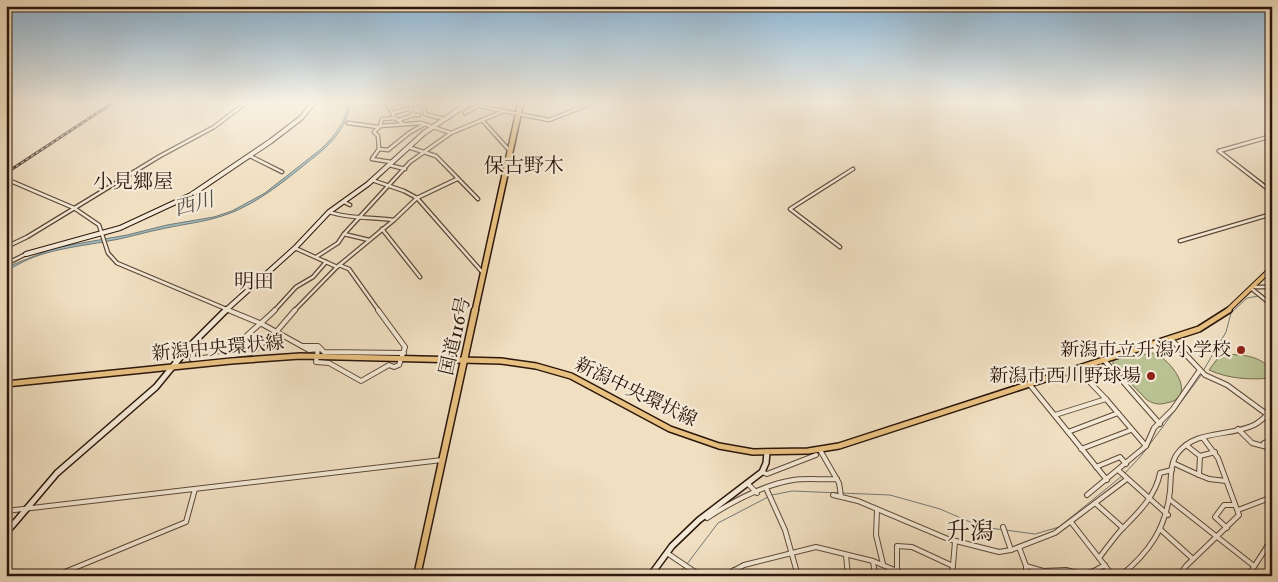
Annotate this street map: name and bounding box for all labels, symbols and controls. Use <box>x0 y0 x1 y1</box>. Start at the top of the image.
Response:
district label: 保古野木 <box>484 153 564 178</box>
district label: 小見郷屋 <box>93 169 173 194</box>
water label: 西川 <box>171 186 218 221</box>
district label: 明田 <box>234 269 274 294</box>
street label: 国道116号 <box>434 294 476 378</box>
street label: 新潟中央環状線 <box>151 330 285 366</box>
place label: 新潟市立升潟小学校 <box>1060 338 1231 362</box>
marker: 新潟市立升潟小学校 <box>1235 344 1247 356</box>
street label: 新潟中央環状線 <box>571 352 701 432</box>
place label: 新潟市西川野球場 <box>989 364 1141 388</box>
marker: 新潟市西川野球場 <box>1145 370 1157 382</box>
district label: 升潟 <box>946 516 994 547</box>

